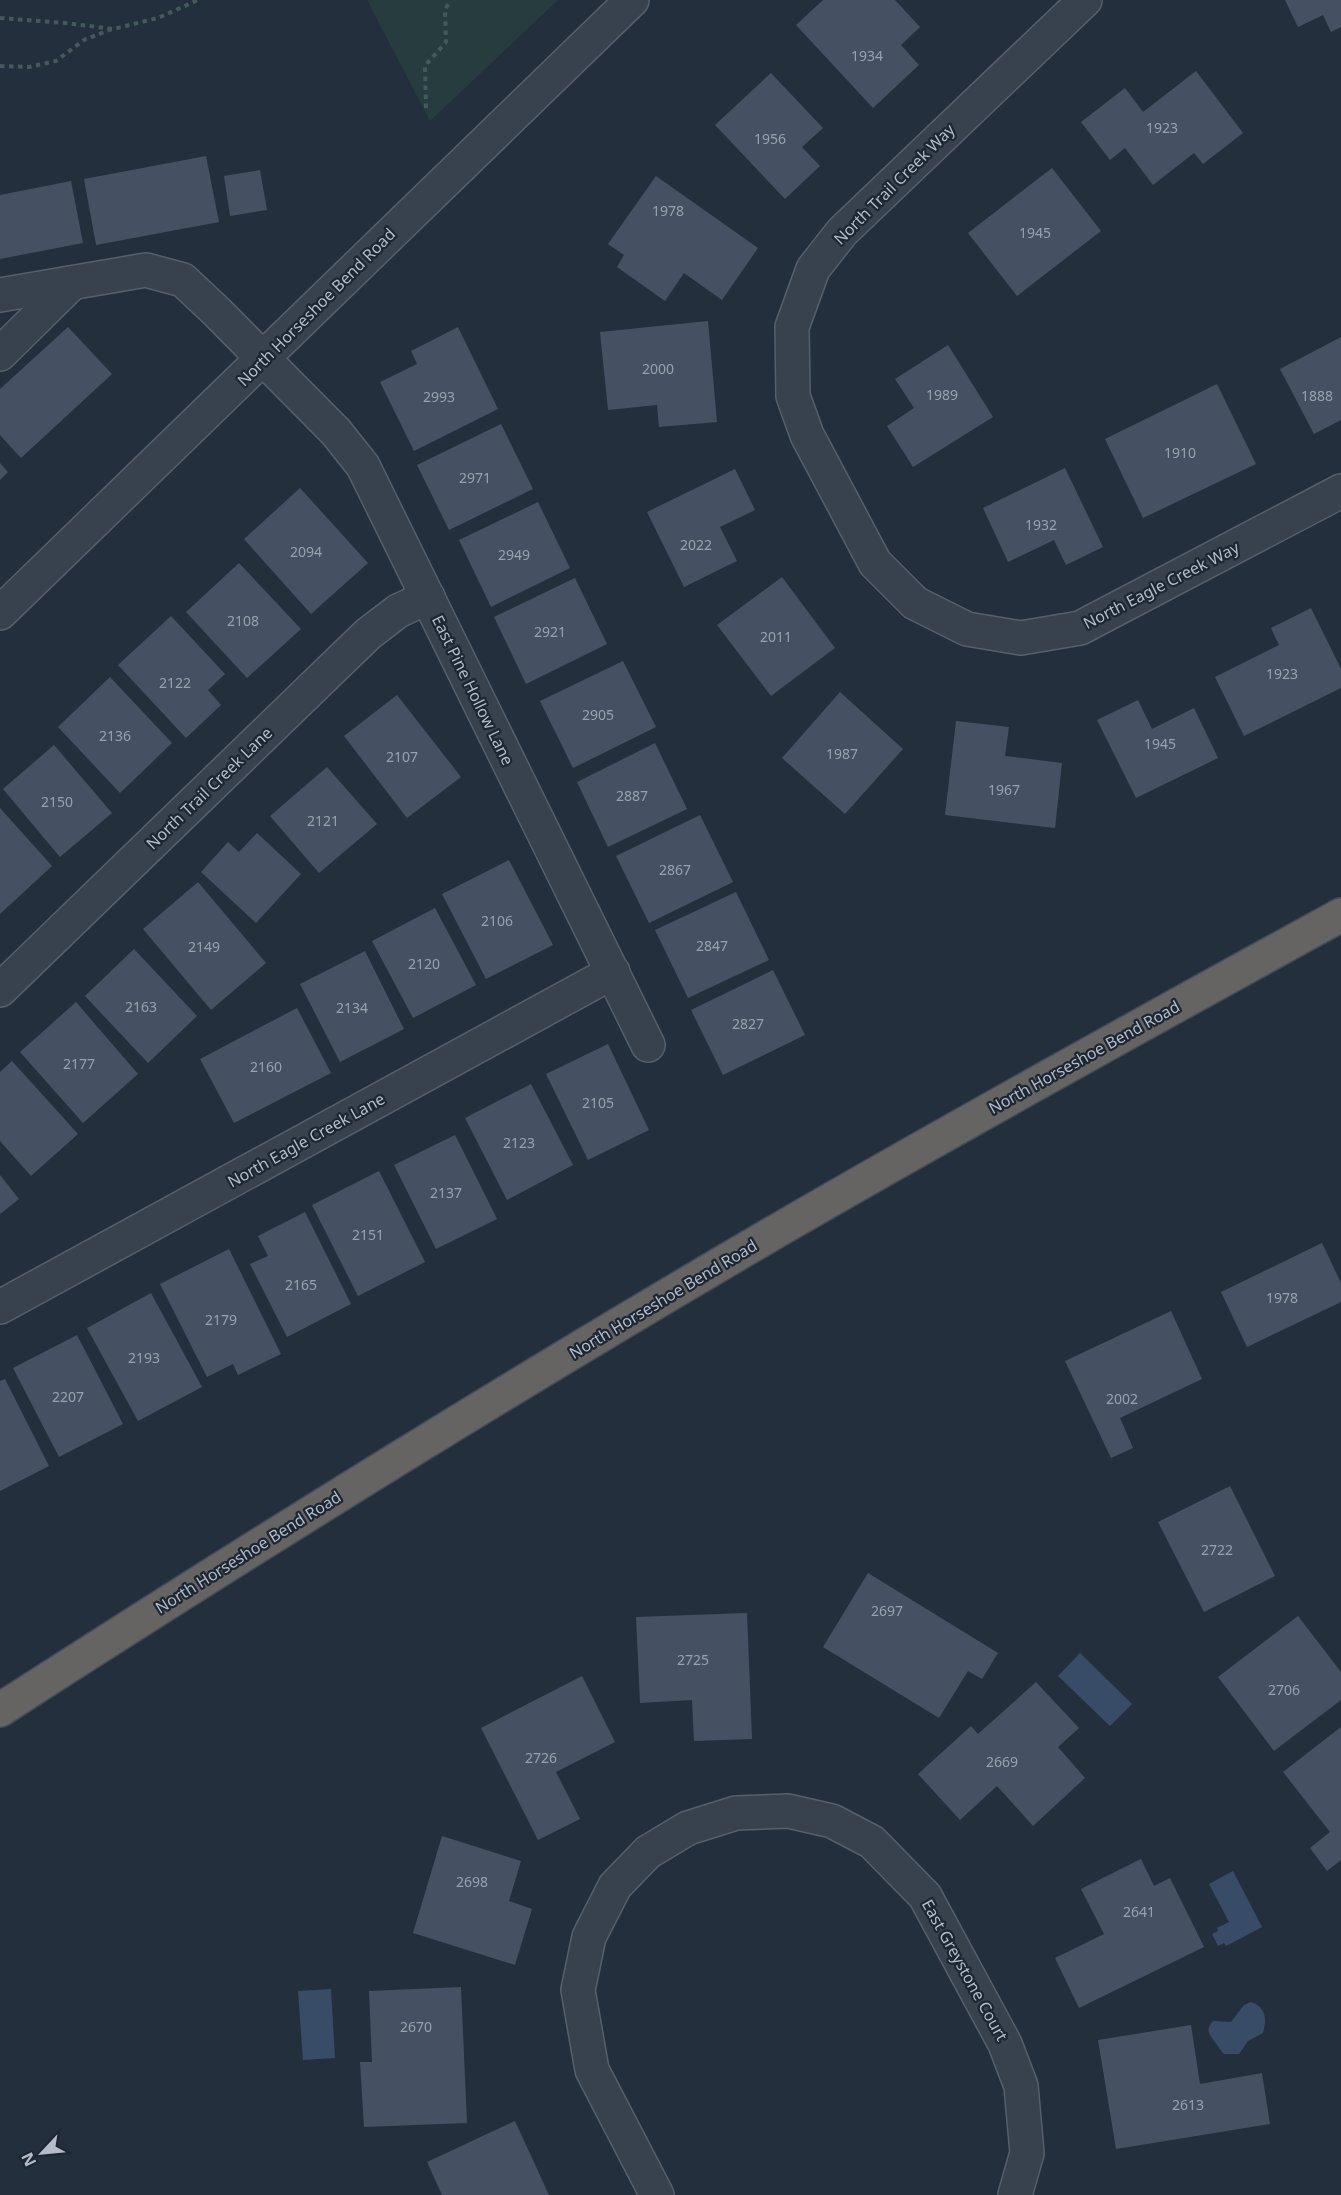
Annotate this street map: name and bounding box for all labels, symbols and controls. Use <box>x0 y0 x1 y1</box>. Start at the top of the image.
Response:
house number: 1934 <box>851 46 883 65</box>
street label: North Trail Creek Way <box>829 118 960 249</box>
house number: 1923 <box>1146 118 1178 137</box>
house number: 1956 <box>754 129 786 148</box>
house number: 1978 <box>652 201 684 220</box>
street label: North Horseshoe Bend Road <box>232 223 400 391</box>
house number: 1945 <box>1019 223 1051 242</box>
house number: 2000 <box>642 359 674 378</box>
house number: 1989 <box>926 385 958 404</box>
house number: 1888 <box>1301 386 1333 405</box>
house number: 2993 <box>423 387 455 406</box>
house number: 1910 <box>1164 443 1196 462</box>
house number: 2971 <box>459 468 491 487</box>
house number: 1932 <box>1025 515 1057 534</box>
house number: 2022 <box>680 535 712 554</box>
street label: North Eagle Creek Way <box>1079 536 1243 634</box>
house number: 2094 <box>290 542 322 561</box>
house number: 2949 <box>498 545 530 564</box>
house number: 2108 <box>227 611 259 630</box>
street label: East Pine Hollow Lane <box>427 611 519 769</box>
house number: 2921 <box>534 622 566 641</box>
house number: 2011 <box>760 627 792 646</box>
house number: 1923 <box>1266 664 1298 683</box>
house number: 2122 <box>159 673 191 692</box>
house number: 2905 <box>582 705 614 724</box>
street label: North Trail Creek Lane <box>141 722 277 854</box>
house number: 2136 <box>99 726 131 745</box>
house number: 1945 <box>1144 734 1176 753</box>
house number: 1987 <box>826 744 858 763</box>
house number: 2107 <box>386 747 418 766</box>
house number: 1967 <box>988 780 1020 799</box>
house number: 2887 <box>616 786 648 805</box>
house number: 2150 <box>41 792 73 811</box>
house number: 2121 <box>307 811 339 830</box>
house number: 2867 <box>659 860 691 879</box>
house number: 2106 <box>481 911 513 930</box>
house number: 2847 <box>696 936 728 955</box>
house number: 2149 <box>188 937 220 956</box>
house number: 2120 <box>408 954 440 973</box>
street label: North Horseshoe Bend Road <box>985 995 1183 1119</box>
house number: 2163 <box>125 997 157 1016</box>
house number: 2134 <box>336 998 368 1017</box>
house number: 2827 <box>732 1014 764 1033</box>
house number: 2177 <box>63 1054 95 1073</box>
house number: 2160 <box>250 1057 282 1076</box>
street label: North Eagle Creek Lane <box>223 1088 389 1192</box>
house number: 2105 <box>582 1093 614 1112</box>
house number: 2123 <box>503 1133 535 1152</box>
house number: 2137 <box>430 1183 462 1202</box>
house number: 2151 <box>352 1225 384 1244</box>
street label: North Horseshoe Bend Road <box>565 1234 761 1364</box>
house number: 2165 <box>285 1275 317 1294</box>
house number: 1978 <box>1266 1288 1298 1307</box>
house number: 2179 <box>205 1310 237 1329</box>
house number: 2193 <box>128 1348 160 1367</box>
house number: 2207 <box>52 1387 84 1406</box>
house number: 2002 <box>1106 1389 1138 1408</box>
street label: North Horseshoe Bend Road <box>151 1486 345 1618</box>
house number: 2722 <box>1201 1540 1233 1559</box>
house number: 2697 <box>871 1601 903 1620</box>
house number: 2725 <box>677 1650 709 1669</box>
house number: 2706 <box>1268 1680 1300 1699</box>
house number: 2726 <box>525 1748 557 1767</box>
house number: 2669 <box>986 1752 1018 1771</box>
house number: 2698 <box>456 1872 488 1891</box>
street label: East Greystone Court <box>917 1895 1013 2045</box>
house number: 2641 <box>1123 1902 1155 1921</box>
house number: 2670 <box>400 2017 432 2036</box>
house number: 2613 <box>1172 2095 1204 2114</box>
north arrow <box>12 2123 72 2183</box>
text: N <box>16 2149 41 2170</box>

